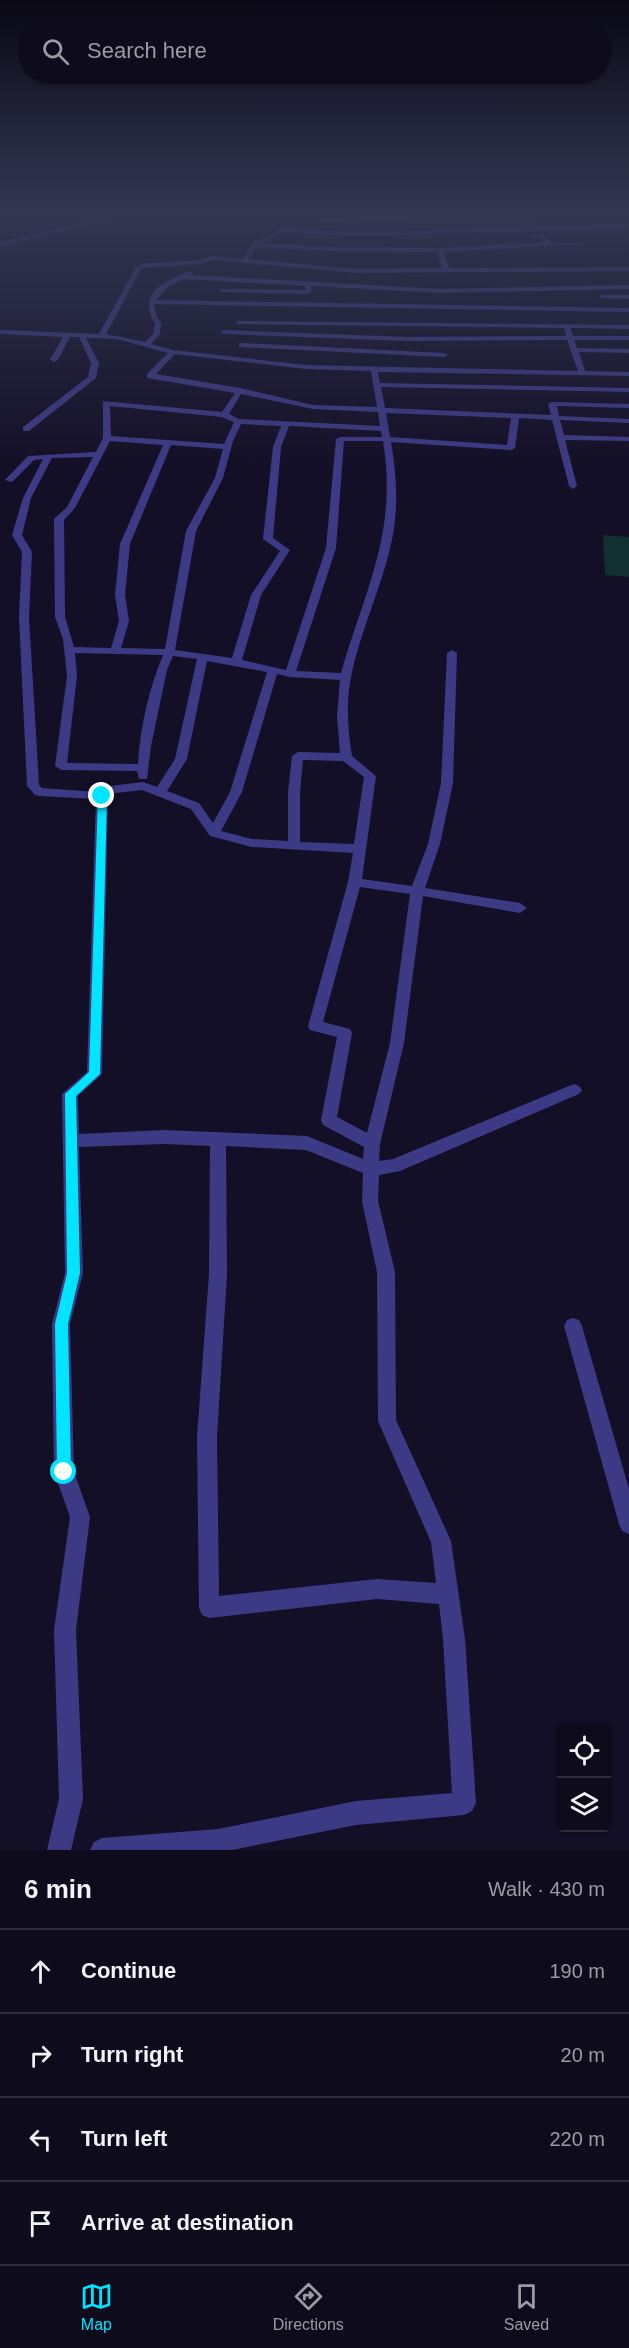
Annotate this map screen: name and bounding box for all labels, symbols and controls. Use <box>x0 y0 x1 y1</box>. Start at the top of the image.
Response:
search box <box>18 18 611 84</box>
icon: search <box>39 35 72 68</box>
text: Search here <box>87 38 207 63</box>
route end <box>88 782 114 808</box>
route start <box>50 1458 76 1484</box>
map controls <box>557 1724 611 1832</box>
button: locate <box>557 1724 611 1778</box>
button: layers <box>557 1778 611 1832</box>
text: 6 min <box>24 1874 92 1904</box>
text: Walk · 430 m <box>488 1878 605 1900</box>
icon: ahead <box>24 1955 57 1988</box>
text: Continue <box>81 1958 176 1983</box>
text: 190 m <box>549 1960 605 1982</box>
icon: right <box>24 2039 57 2072</box>
text: Turn right <box>81 2042 183 2067</box>
text: 20 m <box>561 2044 605 2066</box>
icon: left <box>24 2123 57 2156</box>
text: Turn left <box>81 2126 167 2151</box>
text: 220 m <box>549 2128 605 2150</box>
icon: arrive <box>24 2207 57 2240</box>
text: Arrive at destination <box>81 2210 294 2235</box>
tab: Map <box>80 2280 113 2334</box>
tab: Directions <box>273 2280 344 2334</box>
tab: Saved <box>504 2280 549 2334</box>

